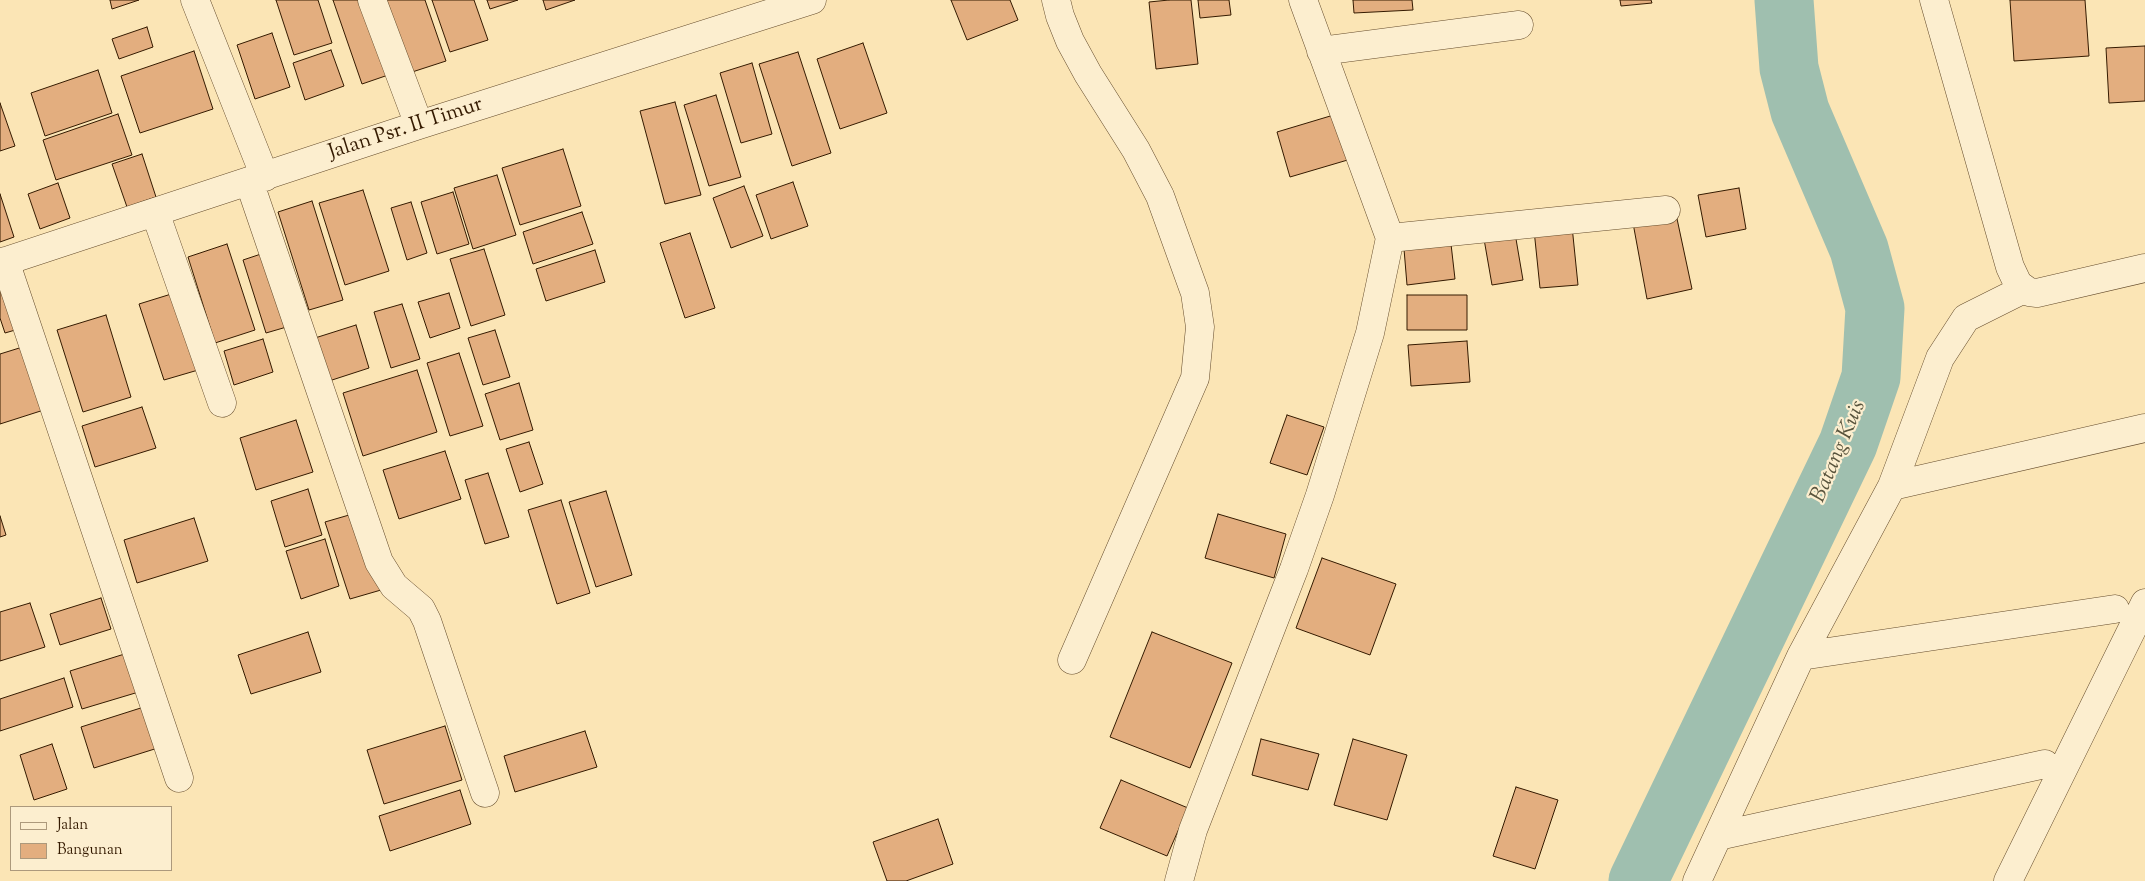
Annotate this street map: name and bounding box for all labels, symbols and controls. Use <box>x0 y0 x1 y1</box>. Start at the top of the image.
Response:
street label: Jalan Psr. II Timur <box>326 93 486 167</box>
water label: Batang Kuis <box>1807 397 1873 507</box>
legend <box>10 806 172 871</box>
text: Jalan <box>57 815 88 836</box>
text: Bangunan <box>57 840 123 861</box>

